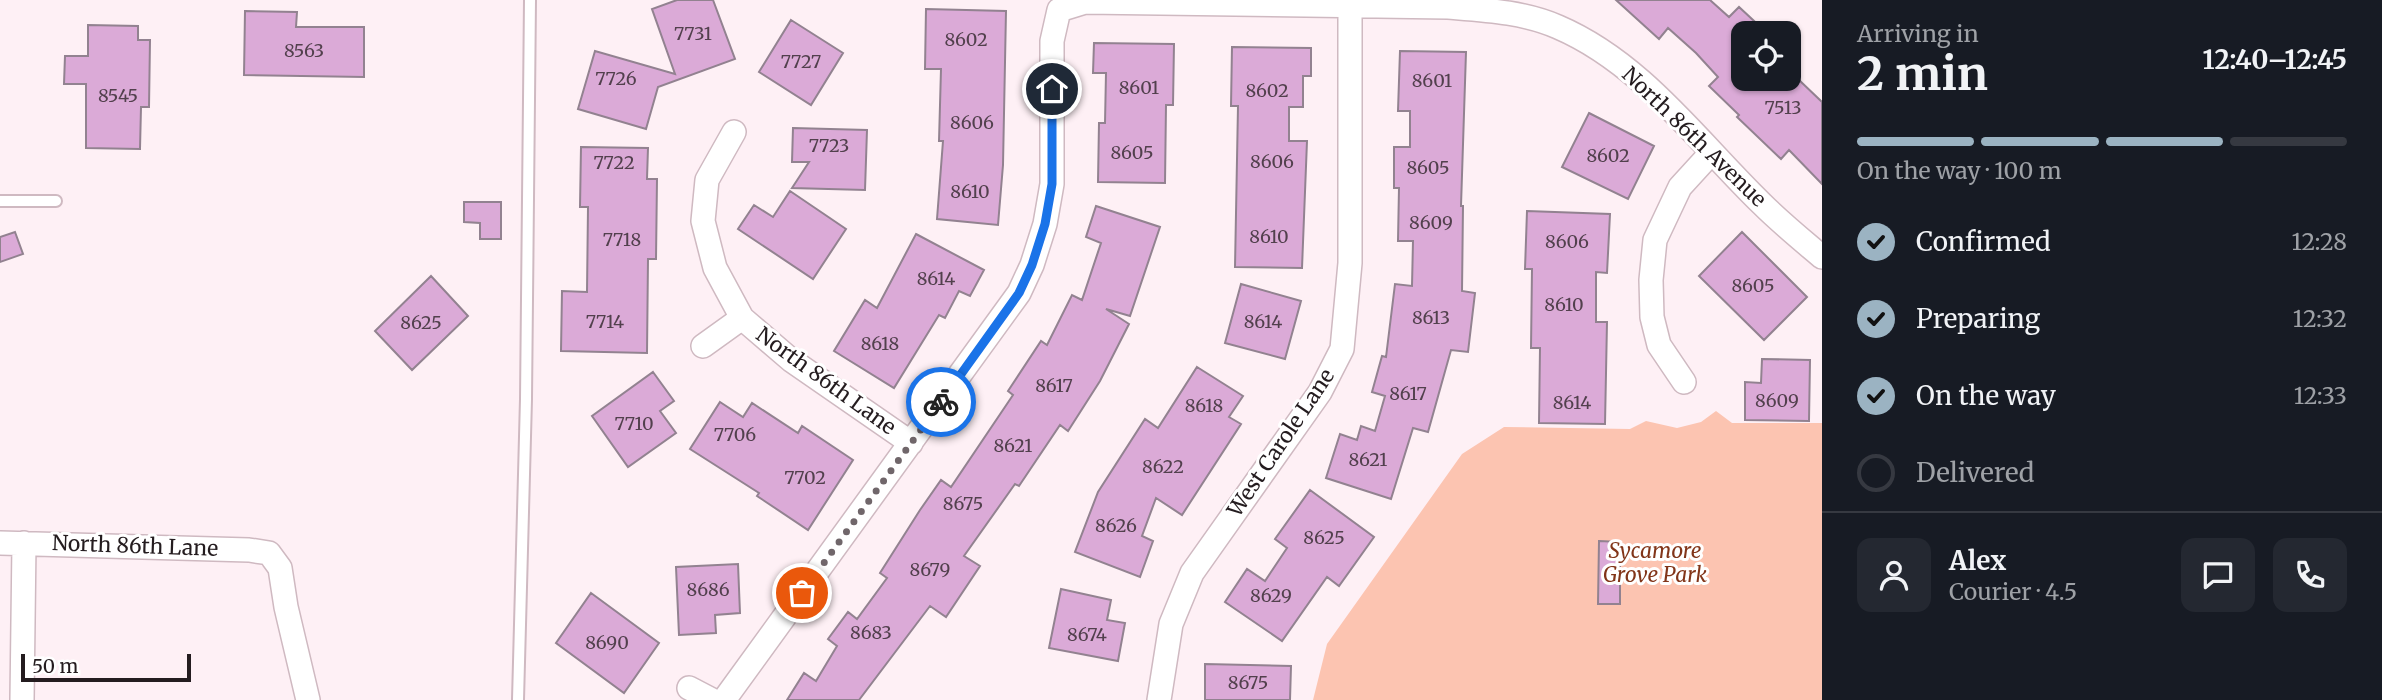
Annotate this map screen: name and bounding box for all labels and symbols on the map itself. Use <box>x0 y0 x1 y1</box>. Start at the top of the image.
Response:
house number: 7731 <box>674 22 712 45</box>
house number: 8602 <box>944 28 988 51</box>
house number: 8563 <box>284 39 324 62</box>
house number: 7727 <box>781 50 821 73</box>
pin <box>1022 59 1082 119</box>
street label: North 86th Avenue <box>1617 61 1772 212</box>
house number: 7726 <box>595 67 637 90</box>
house number: 8601 <box>1412 69 1452 92</box>
house number: 8601 <box>1119 76 1159 99</box>
house number: 8602 <box>1245 79 1289 102</box>
house number: 8545 <box>98 84 138 107</box>
house number: 7513 <box>1764 96 1802 119</box>
house number: 8606 <box>950 111 994 134</box>
house number: 7723 <box>809 134 849 157</box>
house number: 8605 <box>1110 141 1154 164</box>
house number: 8602 <box>1586 144 1630 167</box>
house number: 8606 <box>1250 150 1294 173</box>
house number: 7722 <box>593 151 635 174</box>
house number: 8605 <box>1406 156 1450 179</box>
house number: 8610 <box>950 180 990 203</box>
house number: 8609 <box>1409 211 1453 234</box>
house number: 8610 <box>1249 225 1289 248</box>
house number: 7718 <box>603 228 641 251</box>
house number: 8606 <box>1545 230 1589 253</box>
house number: 8614 <box>917 267 955 290</box>
house number: 8605 <box>1731 274 1775 297</box>
house number: 8610 <box>1544 293 1584 316</box>
house number: 8613 <box>1412 306 1450 329</box>
house number: 7714 <box>586 310 624 333</box>
house number: 8614 <box>1244 310 1282 333</box>
house number: 8625 <box>400 311 442 334</box>
street label: North 86th Lane <box>751 321 902 440</box>
house number: 8618 <box>861 332 899 355</box>
street label: West Carole Lane <box>1220 363 1340 523</box>
courier <box>906 367 976 437</box>
house number: 8617 <box>1035 374 1073 397</box>
house number: 8617 <box>1389 382 1427 405</box>
house number: 8609 <box>1755 389 1799 412</box>
house number: 8614 <box>1553 391 1591 414</box>
house number: 8618 <box>1185 394 1223 417</box>
house number: 7710 <box>614 412 654 435</box>
house number: 7706 <box>714 423 756 446</box>
house number: 8621 <box>993 434 1033 457</box>
house number: 8621 <box>1348 448 1388 471</box>
house number: 8622 <box>1142 455 1184 478</box>
house number: 7702 <box>784 466 826 489</box>
house number: 8675 <box>943 492 983 515</box>
house number: 8626 <box>1095 514 1137 537</box>
house number: 8625 <box>1303 526 1345 549</box>
street label: North 86th Lane <box>51 529 219 562</box>
park label: Sycamore Grove Park <box>1603 537 1707 588</box>
house number: 8679 <box>909 558 951 581</box>
pin <box>772 563 832 623</box>
house number: 8686 <box>686 578 730 601</box>
house number: 8629 <box>1250 584 1292 607</box>
house number: 8683 <box>850 621 892 644</box>
house number: 8674 <box>1067 623 1107 646</box>
house number: 8690 <box>585 631 629 654</box>
scale bar <box>21 651 191 683</box>
house number: 8675 <box>1228 671 1268 694</box>

